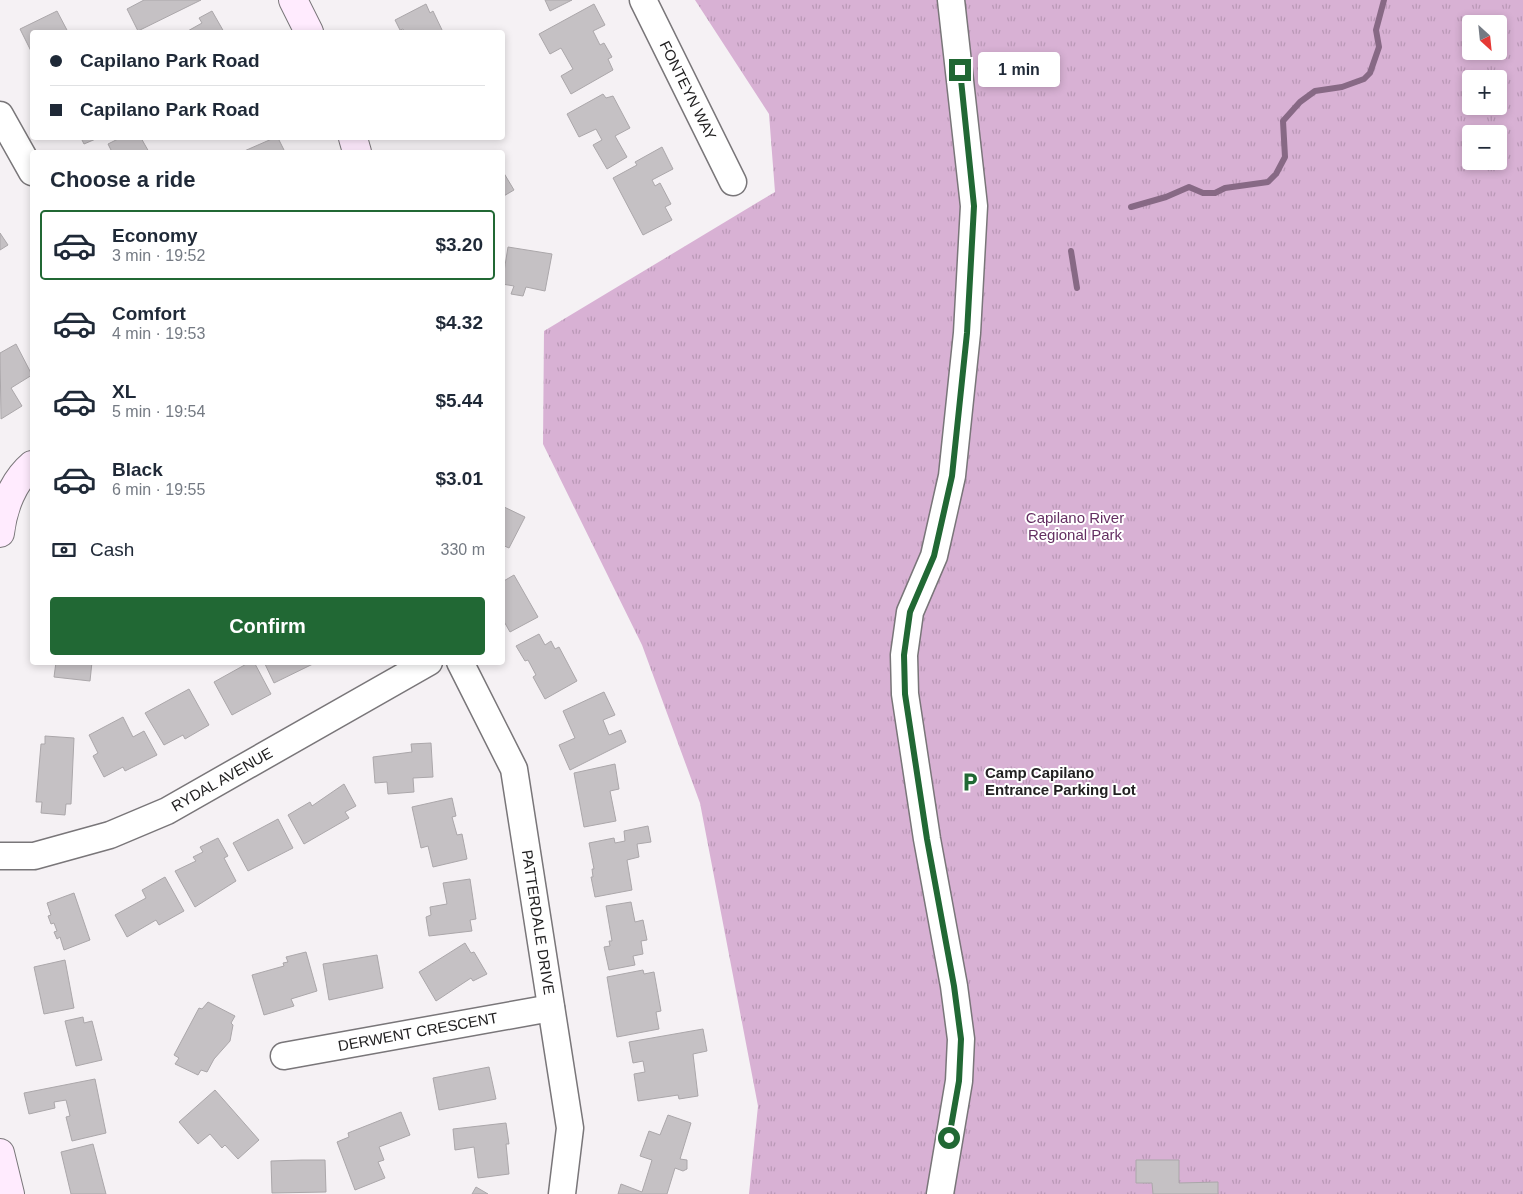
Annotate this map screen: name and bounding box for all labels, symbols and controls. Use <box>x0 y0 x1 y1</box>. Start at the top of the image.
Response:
north arrow <box>1462 15 1508 60</box>
map controls <box>1462 15 1507 170</box>
street label: FONTEYN WAY <box>657 38 720 143</box>
text: Capilano Park Road <box>80 50 260 71</box>
callout: 1 min <box>978 52 1060 88</box>
route end <box>949 59 971 81</box>
text: 1 min <box>998 61 1040 78</box>
button: + <box>1462 70 1507 115</box>
text: Capilano Park Road <box>80 99 260 120</box>
button: − <box>1462 125 1507 170</box>
text: Choose a ride <box>50 167 195 192</box>
icon: car <box>52 223 97 268</box>
text: Economy <box>112 225 198 246</box>
text: $3.20 <box>435 234 483 255</box>
text: 3 min · 19:52 <box>112 247 205 264</box>
icon: car <box>52 301 97 346</box>
text: Comfort <box>112 303 186 324</box>
text: $4.32 <box>435 312 483 333</box>
text: 4 min · 19:53 <box>112 325 205 342</box>
icon: car <box>52 379 97 424</box>
text: XL <box>112 381 136 402</box>
text: $5.44 <box>435 390 483 411</box>
text: 5 min · 19:54 <box>112 403 205 420</box>
icon: car <box>52 457 97 502</box>
text: Black <box>112 459 163 480</box>
text: $3.01 <box>435 468 483 489</box>
text: 6 min · 19:55 <box>112 481 205 498</box>
park label: Capilano River Regional Park <box>1026 509 1124 543</box>
icon: cash <box>50 536 78 564</box>
text: Cash <box>90 539 134 560</box>
text: 330 m <box>441 541 485 558</box>
button: Confirm <box>50 597 485 655</box>
street label: RYDAL AVENUE <box>168 744 275 815</box>
place label: Camp Capilano Entrance Parking Lot <box>985 764 1136 798</box>
parking icon: Camp Capilano Entrance Parking Lot <box>959 771 981 793</box>
street label: PATTERDALE DRIVE <box>519 849 558 996</box>
street label: DERWENT CRESCENT <box>336 1009 499 1054</box>
route start <box>938 1127 960 1149</box>

